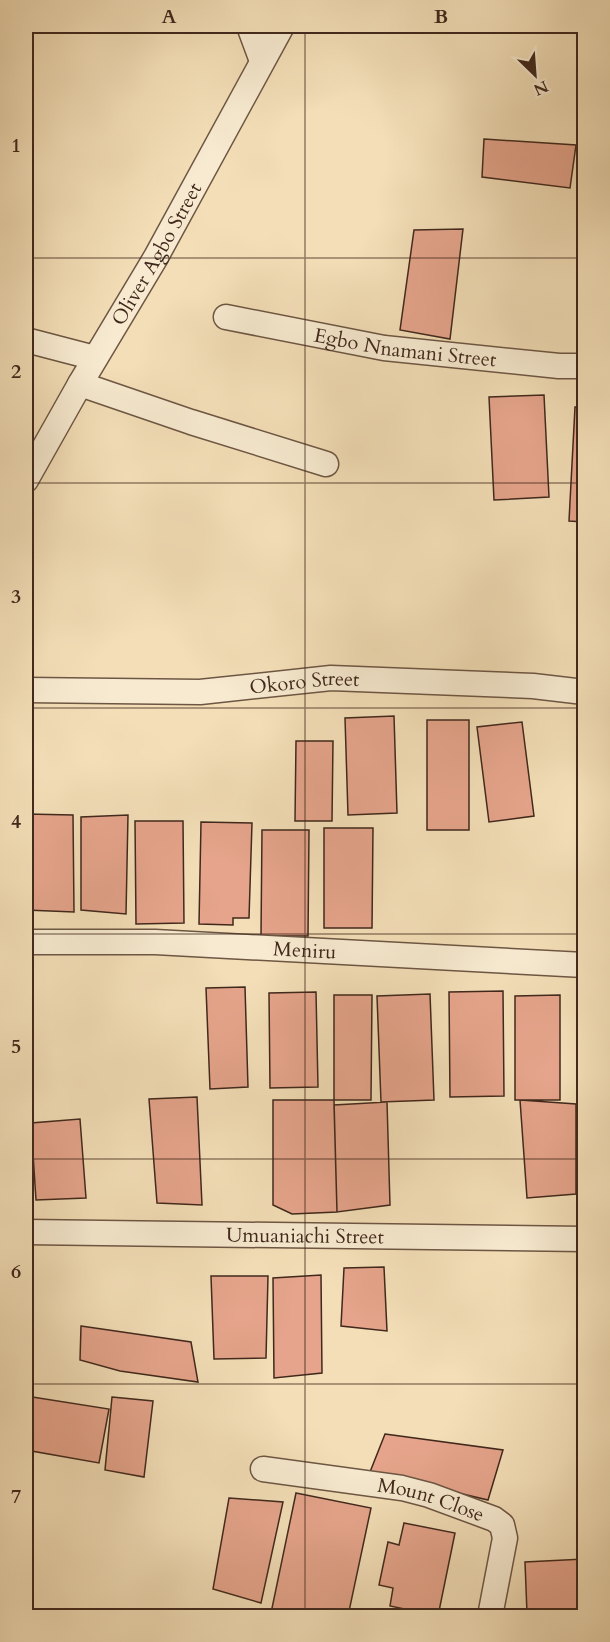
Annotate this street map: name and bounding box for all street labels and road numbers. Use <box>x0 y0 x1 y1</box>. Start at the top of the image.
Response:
street label: Oliver Agbo Street <box>105 177 208 331</box>
street label: Egbo Nnamani Street <box>312 322 498 374</box>
street label: Okoro Street <box>248 665 361 701</box>
street label: Meniru <box>272 935 337 966</box>
street label: Umuaniachi Street <box>226 1222 385 1250</box>
street label: Mount Close <box>376 1472 488 1528</box>

